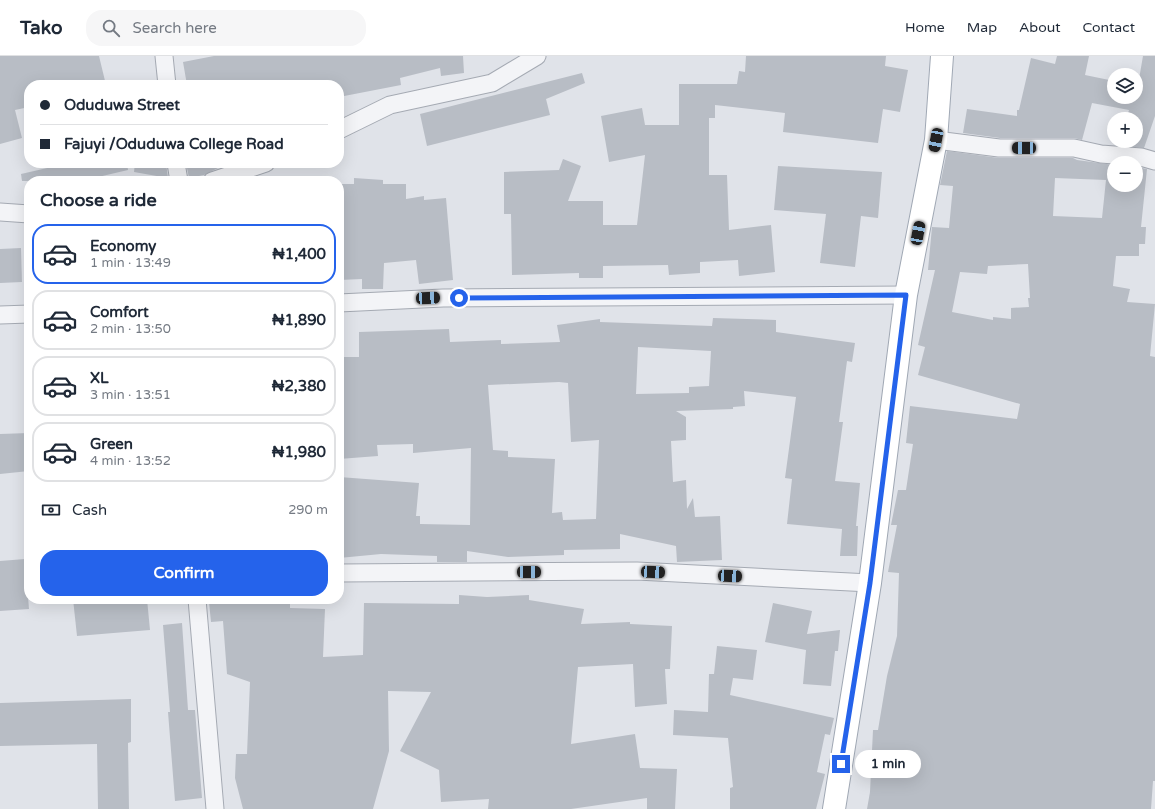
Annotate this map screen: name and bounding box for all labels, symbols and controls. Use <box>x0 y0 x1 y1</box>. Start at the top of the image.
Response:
search box <box>86 10 366 46</box>
text: Tako <box>20 17 62 39</box>
icon: search <box>100 17 122 39</box>
text: Search here <box>132 19 217 37</box>
text: Home <box>905 19 945 36</box>
text: Map <box>967 19 997 36</box>
text: About <box>1019 19 1061 36</box>
text: Contact <box>1083 19 1135 36</box>
map controls <box>1107 68 1143 192</box>
button: layers <box>1107 68 1143 104</box>
text: Oduduwa Street <box>64 96 180 114</box>
button: + <box>1107 112 1143 148</box>
car <box>928 127 944 153</box>
text: Fajuyi /Oduduwa College Road <box>64 135 284 153</box>
car <box>1012 142 1036 154</box>
button: − <box>1107 156 1143 192</box>
text: Choose a ride <box>40 189 157 211</box>
car <box>910 220 926 246</box>
icon: car <box>42 236 78 272</box>
text: Economy <box>90 237 156 255</box>
text: ₦1,400 <box>272 245 326 263</box>
text: 1 min · 13:49 <box>90 255 171 271</box>
route start <box>450 289 468 307</box>
car <box>416 291 440 305</box>
icon: car <box>42 302 78 338</box>
text: Comfort <box>90 303 149 321</box>
text: ₦1,890 <box>272 311 326 329</box>
text: 2 min · 13:50 <box>90 321 171 337</box>
icon: car <box>42 368 78 404</box>
text: XL <box>90 369 109 387</box>
text: ₦2,380 <box>272 377 326 395</box>
text: 3 min · 13:51 <box>90 387 171 403</box>
icon: car <box>42 434 78 470</box>
text: Green <box>90 435 133 453</box>
text: ₦1,980 <box>272 443 326 461</box>
text: 4 min · 13:52 <box>90 453 171 469</box>
icon: cash <box>40 499 62 521</box>
text: Cash <box>72 501 107 519</box>
text: 290 m <box>288 502 328 518</box>
button: Confirm <box>40 550 328 596</box>
car <box>641 565 665 579</box>
car <box>517 566 541 578</box>
car <box>718 569 742 583</box>
callout: 1 min <box>855 750 921 778</box>
route end <box>832 755 850 773</box>
text: 1 min <box>871 756 905 772</box>

